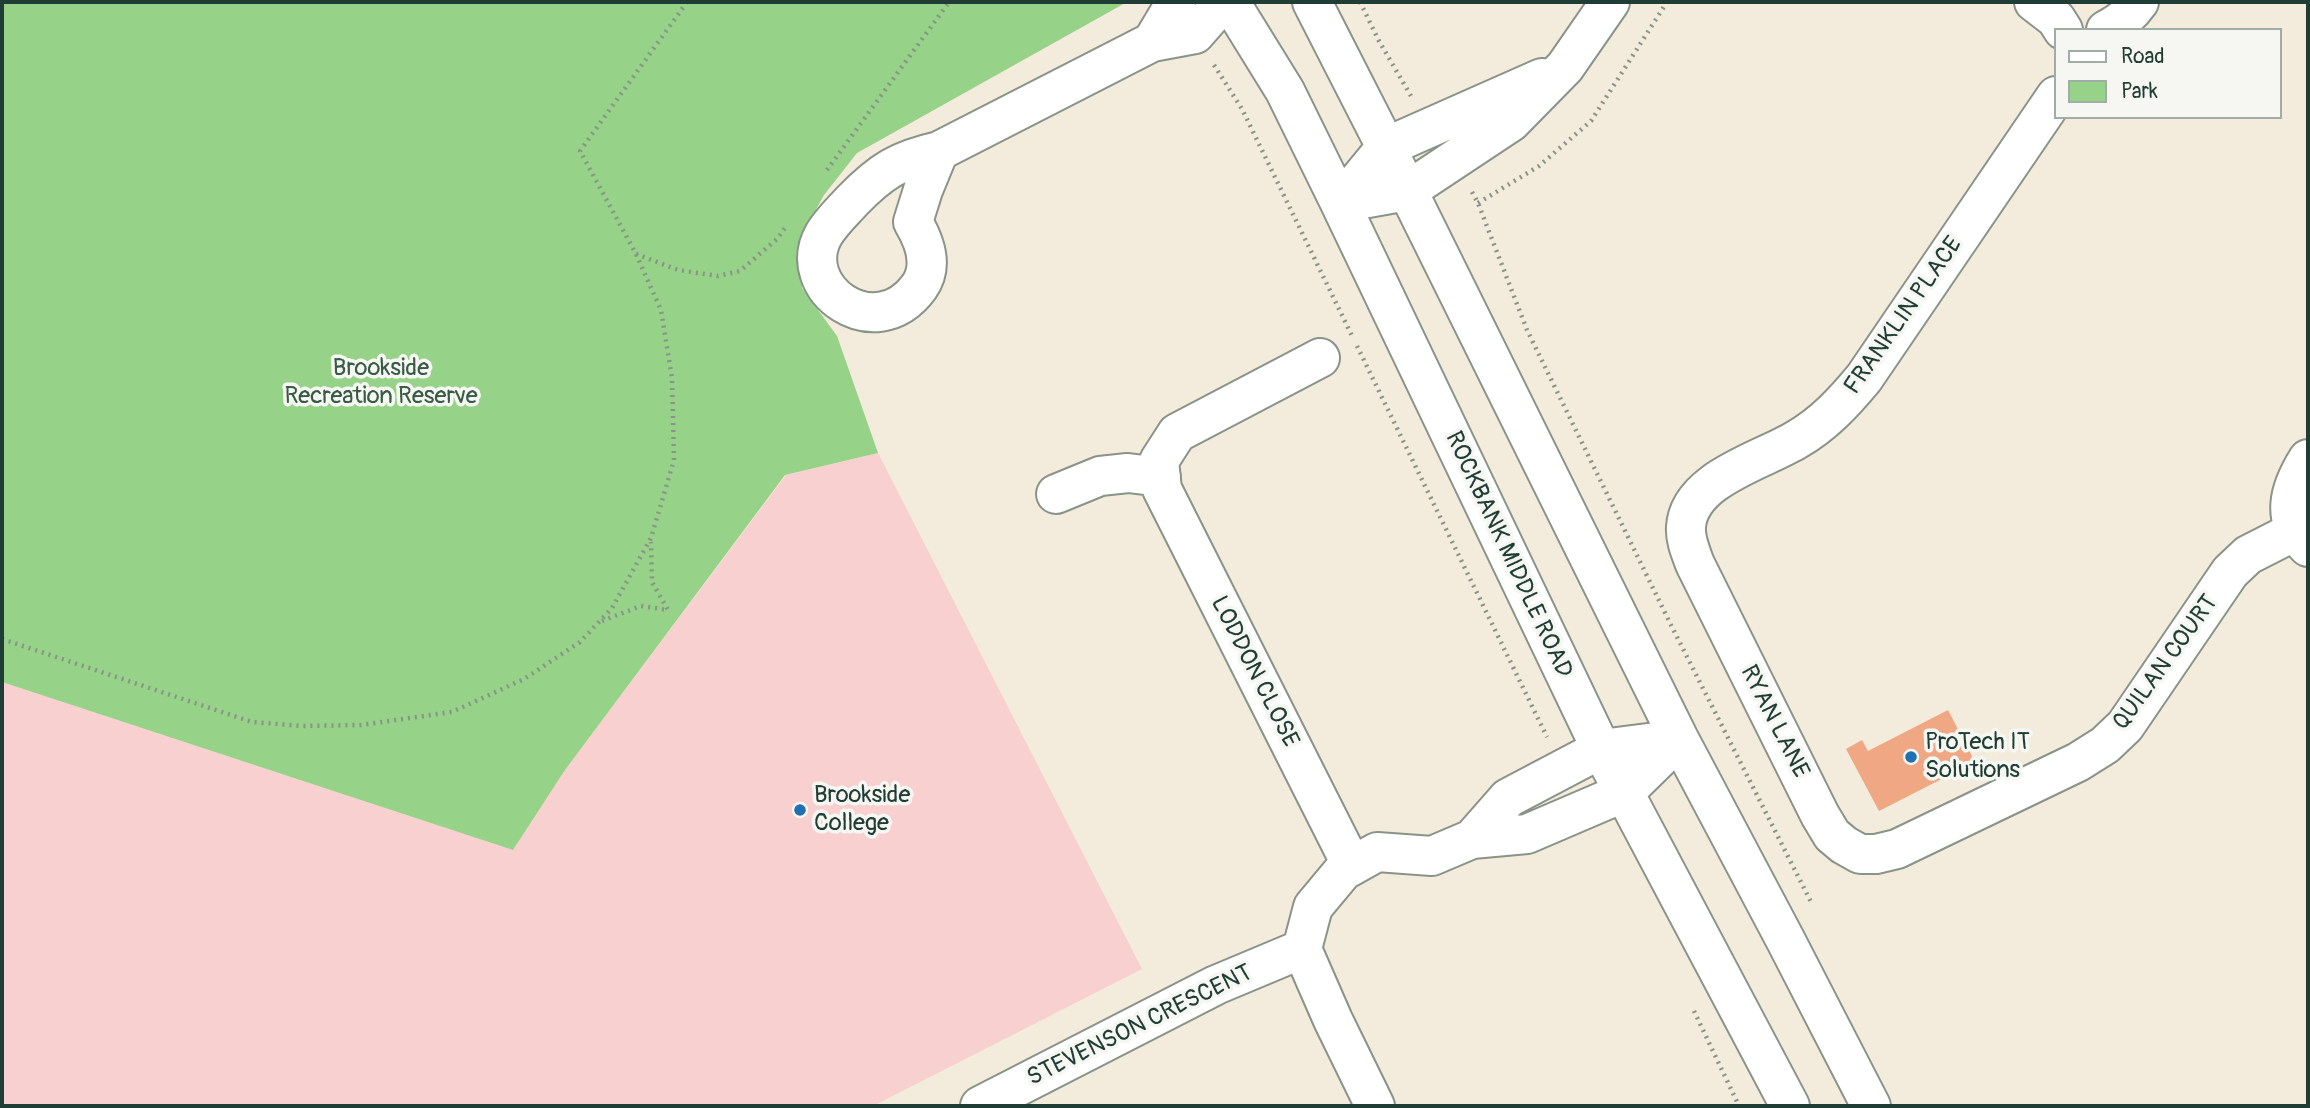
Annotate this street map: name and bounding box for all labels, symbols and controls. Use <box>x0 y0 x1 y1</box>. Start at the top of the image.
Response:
legend <box>2054 28 2282 119</box>
text: Road <box>2121 43 2165 70</box>
text: Park <box>2121 78 2158 105</box>
street label: FRANKLIN PLACE <box>1839 232 1969 400</box>
park label: Brookside Recreation Reserve <box>284 355 478 411</box>
street label: ROCKBANK MIDDLE ROAD <box>1438 427 1578 683</box>
street label: QUILAN COURT <box>2107 590 2225 736</box>
street label: LODDON CLOSE <box>1204 592 1304 752</box>
street label: RYAN LANE <box>1733 661 1815 783</box>
place label: ProTech IT Solutions <box>1925 729 2030 785</box>
marker: ProTech IT Solutions <box>1903 749 1919 765</box>
place label: Brookside College <box>814 782 910 838</box>
marker: Brookside College <box>792 802 808 818</box>
street label: STEVENSON CRESCENT <box>1023 959 1257 1093</box>

